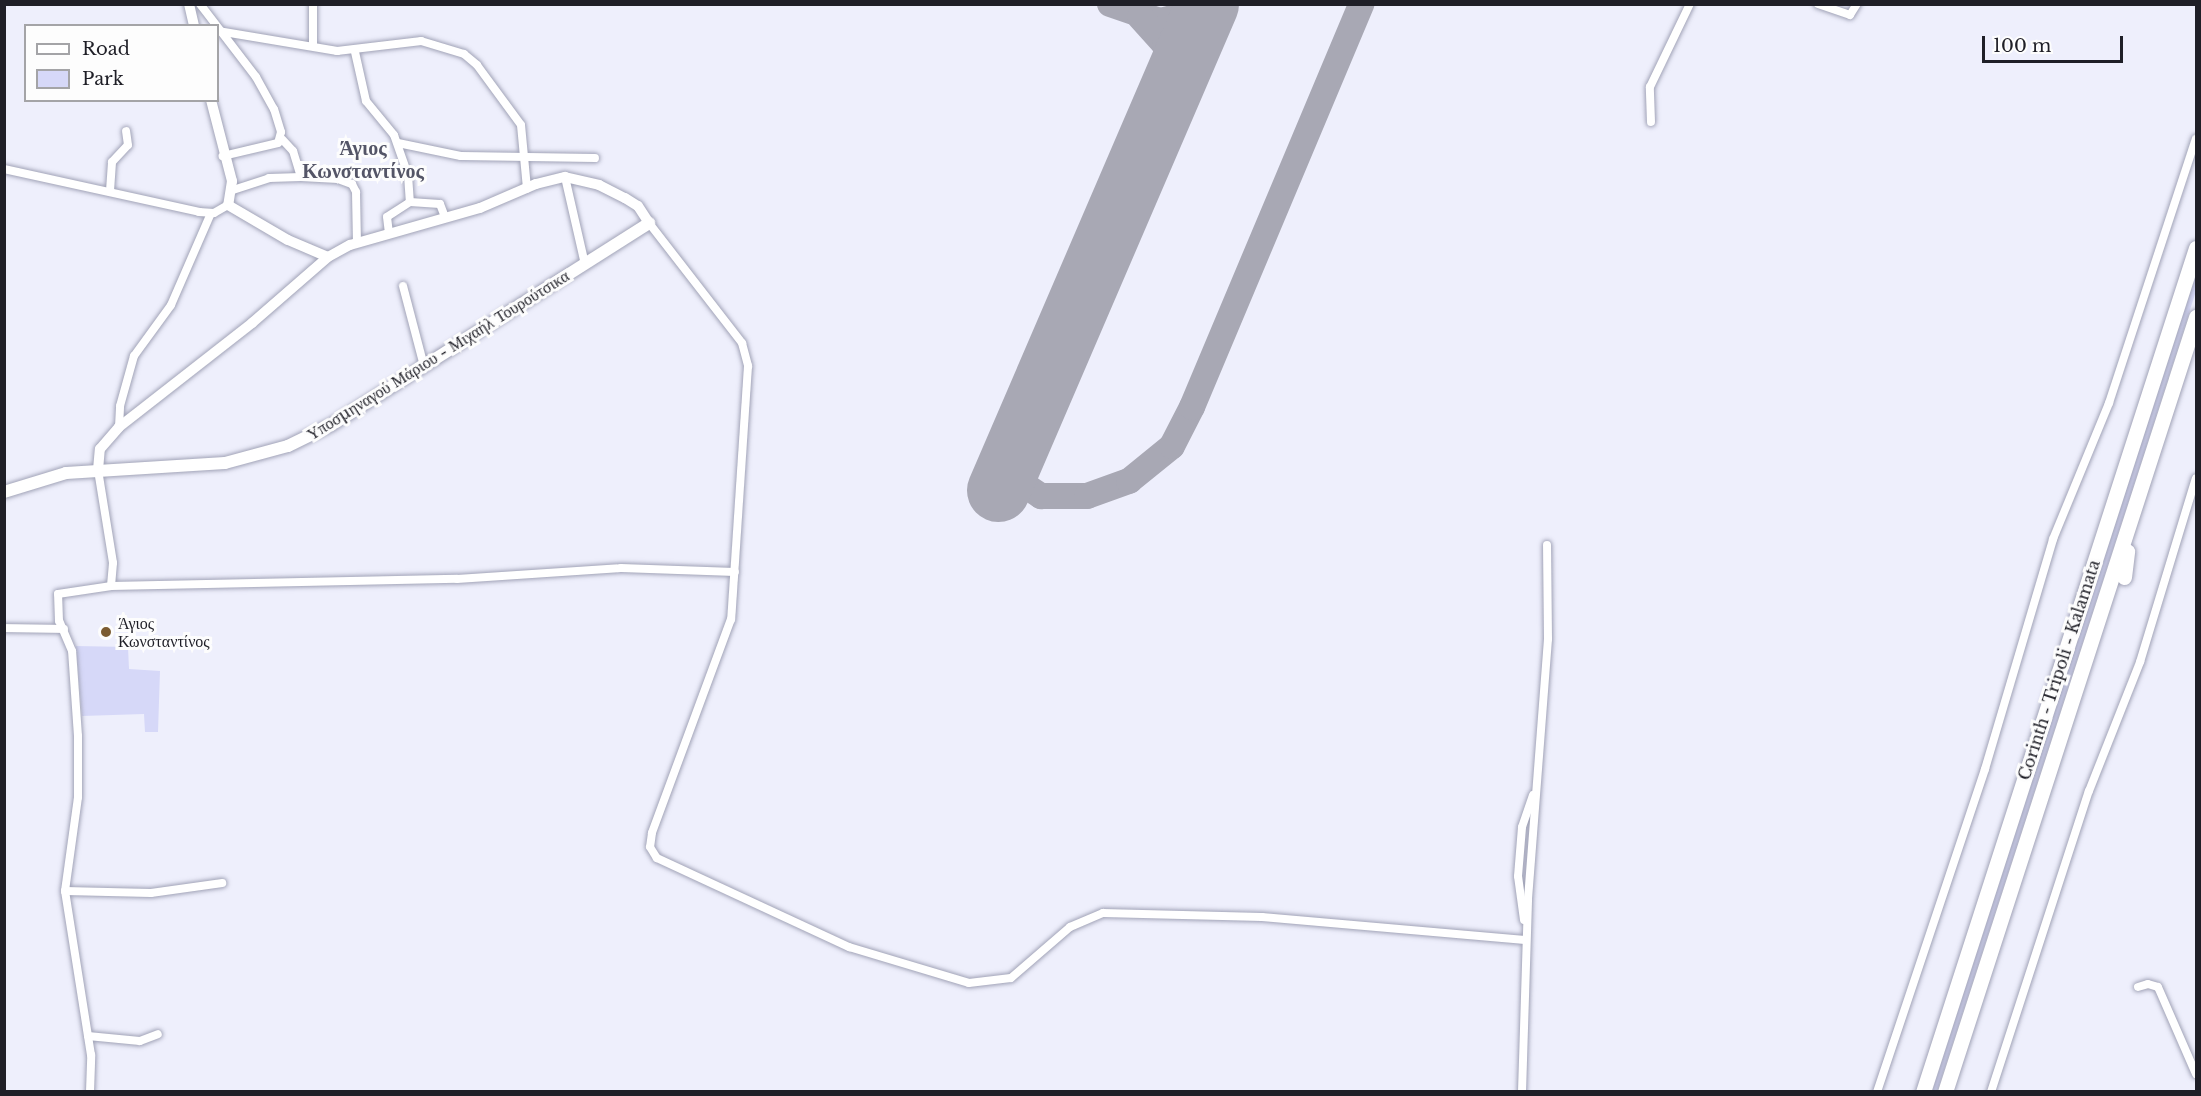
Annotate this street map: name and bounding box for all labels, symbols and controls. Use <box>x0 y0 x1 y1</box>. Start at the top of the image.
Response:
legend <box>24 24 219 102</box>
scale bar <box>1985 24 2126 62</box>
text: 100 m <box>1993 35 2051 57</box>
text: Road <box>82 38 130 60</box>
text: Park <box>82 68 124 90</box>
district label: Άγιος Κωνσταντίνος <box>302 137 424 184</box>
street label: Υποσμηναγού Μάριου - Μιχαήλ Τουρούτσικα <box>303 266 573 444</box>
street label: Corinth - Tripoli - Kalamata <box>2014 557 2104 783</box>
place label: Άγιος Κωνσταντίνος <box>118 613 210 651</box>
marker: Άγιος Κωνσταντίνος <box>99 625 113 639</box>

